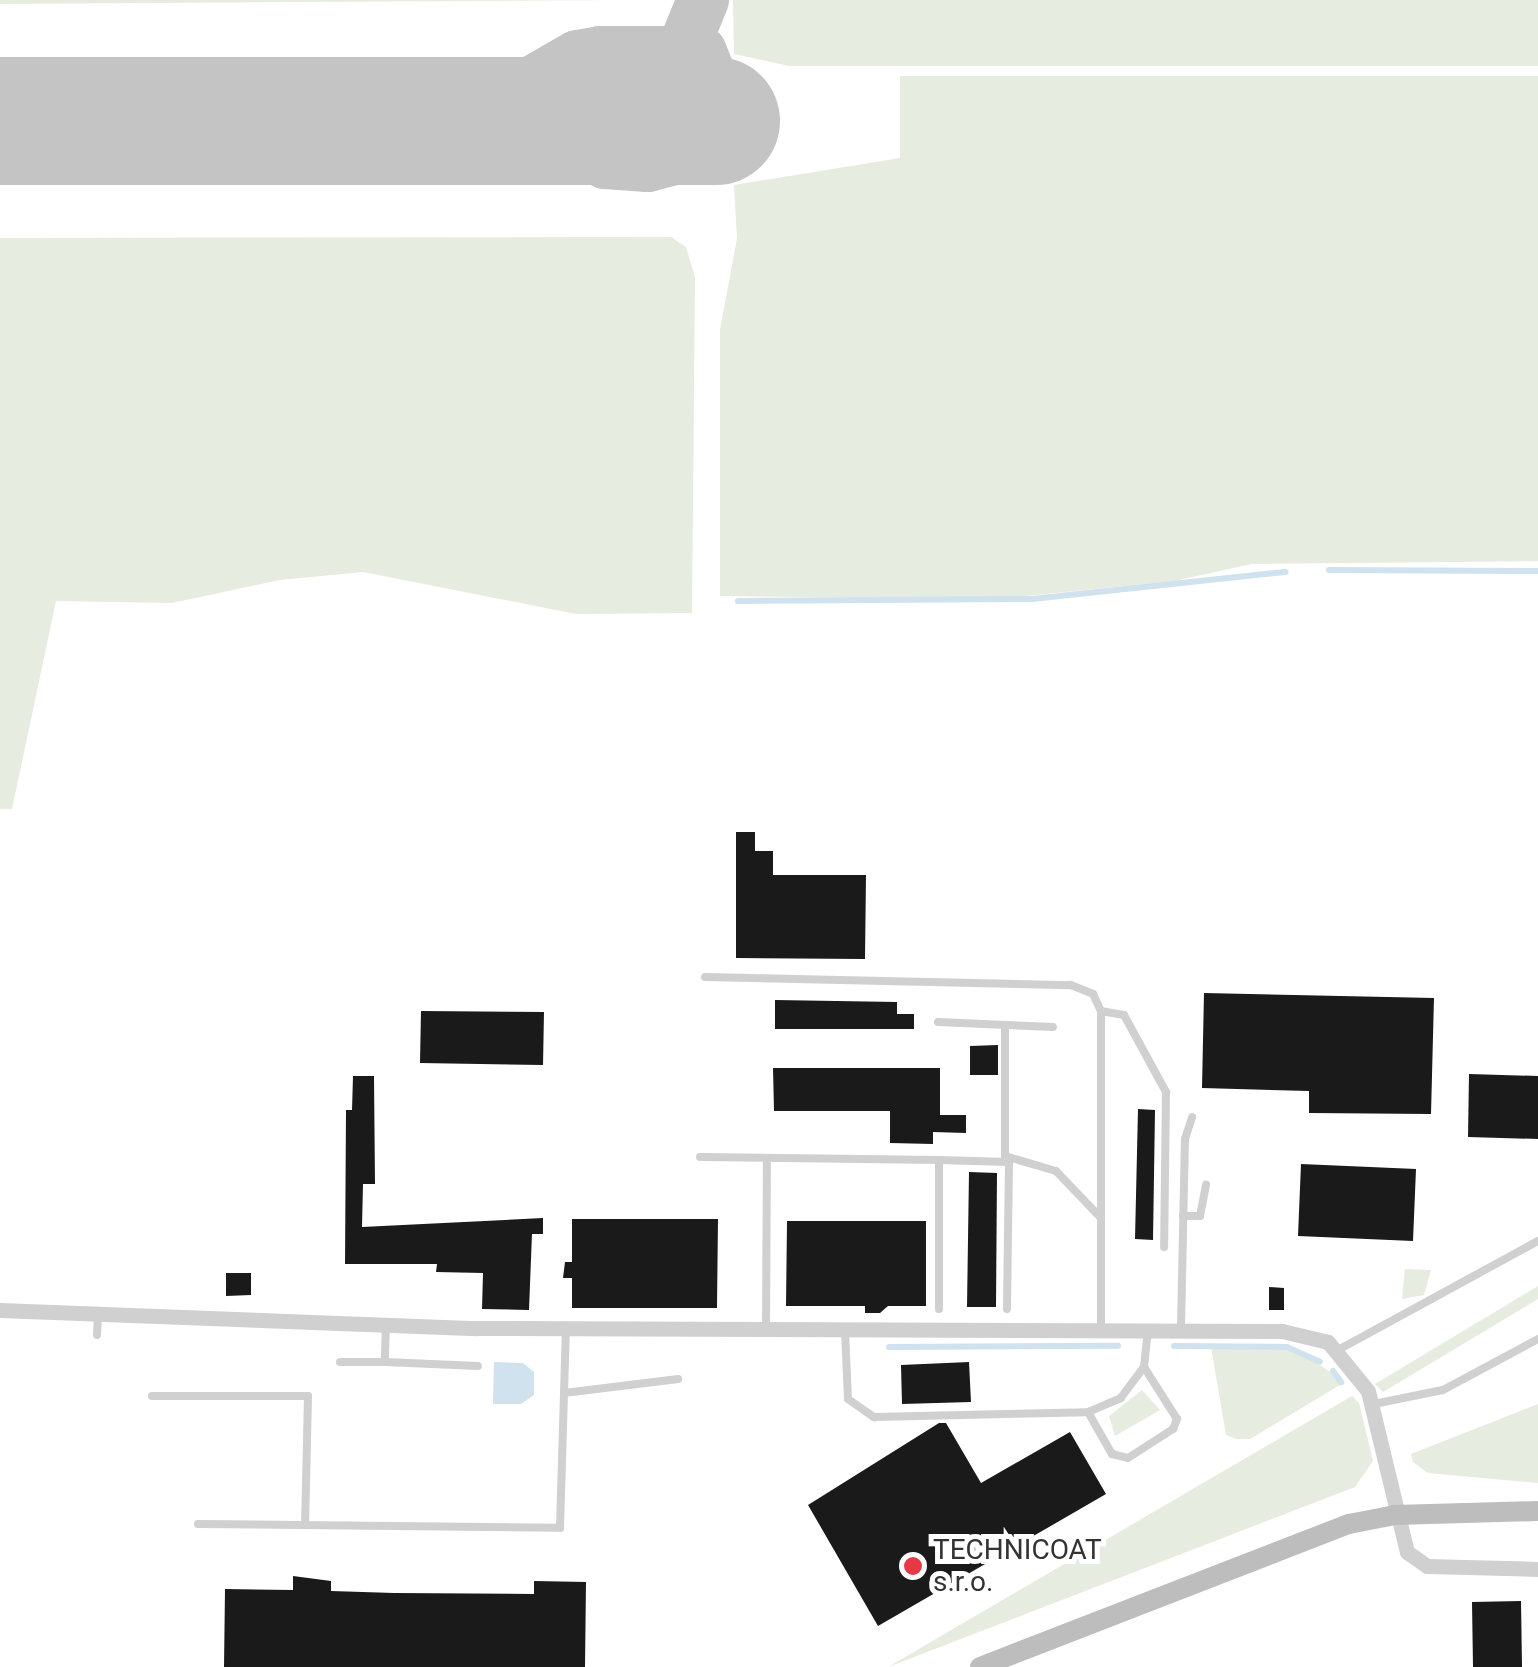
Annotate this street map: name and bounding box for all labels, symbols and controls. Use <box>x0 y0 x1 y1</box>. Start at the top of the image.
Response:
place label: TECHNICOAT s.r.o. <box>933 1533 1102 1599</box>
marker: TECHNICOAT s.r.o. <box>902 1555 924 1577</box>

